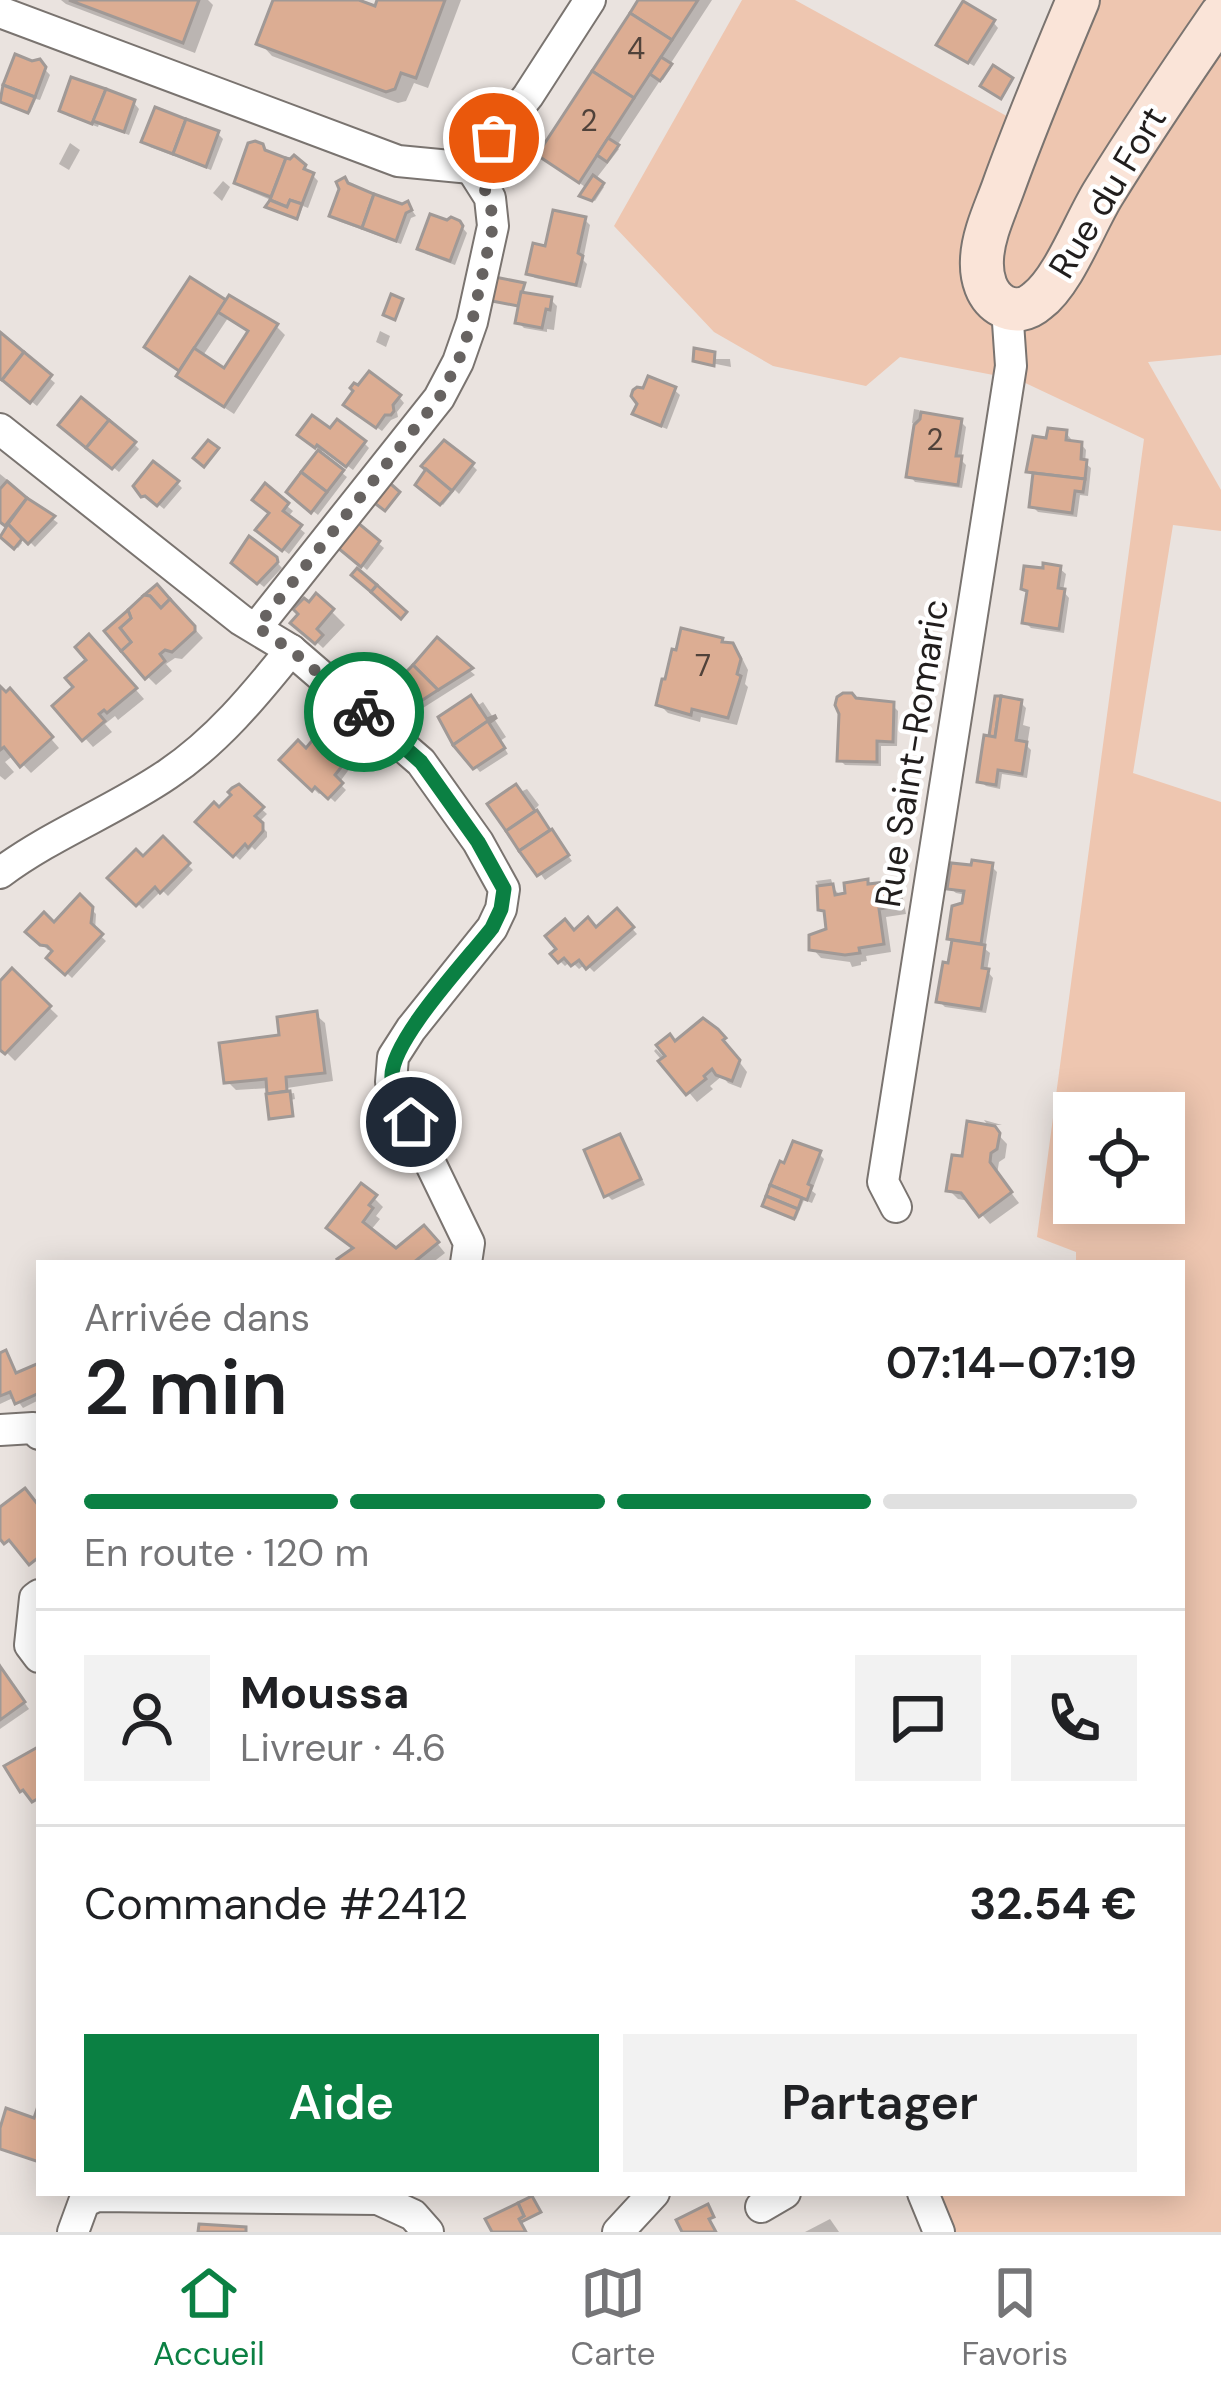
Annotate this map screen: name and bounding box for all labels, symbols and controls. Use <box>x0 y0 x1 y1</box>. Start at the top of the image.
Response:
house number: 4 <box>627 29 645 68</box>
pin <box>443 87 545 189</box>
street label: Rue du Fort <box>1038 98 1177 287</box>
house number: 2 <box>580 101 598 140</box>
icon: bag <box>461 105 527 171</box>
house number: 2 <box>926 420 944 459</box>
street label: Rue Saint-Romaric <box>864 596 959 910</box>
house number: 7 <box>695 646 711 685</box>
courier <box>304 652 424 772</box>
icon: bike <box>331 679 397 745</box>
pin <box>360 1071 462 1173</box>
icon: home <box>378 1089 444 1155</box>
map controls <box>1053 1092 1185 1224</box>
button: locate <box>1053 1092 1185 1224</box>
text: Arrivée dans <box>84 1292 310 1343</box>
text: 07:14–07:19 <box>886 1333 1137 1392</box>
text: 2 min <box>84 1337 288 1438</box>
text: En route · 120 m <box>84 1527 369 1578</box>
button: person <box>84 1655 210 1781</box>
button: chat <box>855 1655 981 1781</box>
button: phone <box>1011 1655 1137 1781</box>
text: Moussa <box>240 1663 409 1722</box>
text: Livreur · 4.6 <box>240 1722 446 1773</box>
text: Commande #2412 <box>84 1874 468 1933</box>
text: 32.54 € <box>969 1874 1137 1933</box>
button: Aide <box>84 2034 599 2172</box>
button: Partager <box>623 2034 1137 2172</box>
tab: Accueil <box>153 2260 265 2375</box>
tab: Carte <box>570 2260 656 2375</box>
tab: Favoris <box>961 2260 1068 2375</box>

